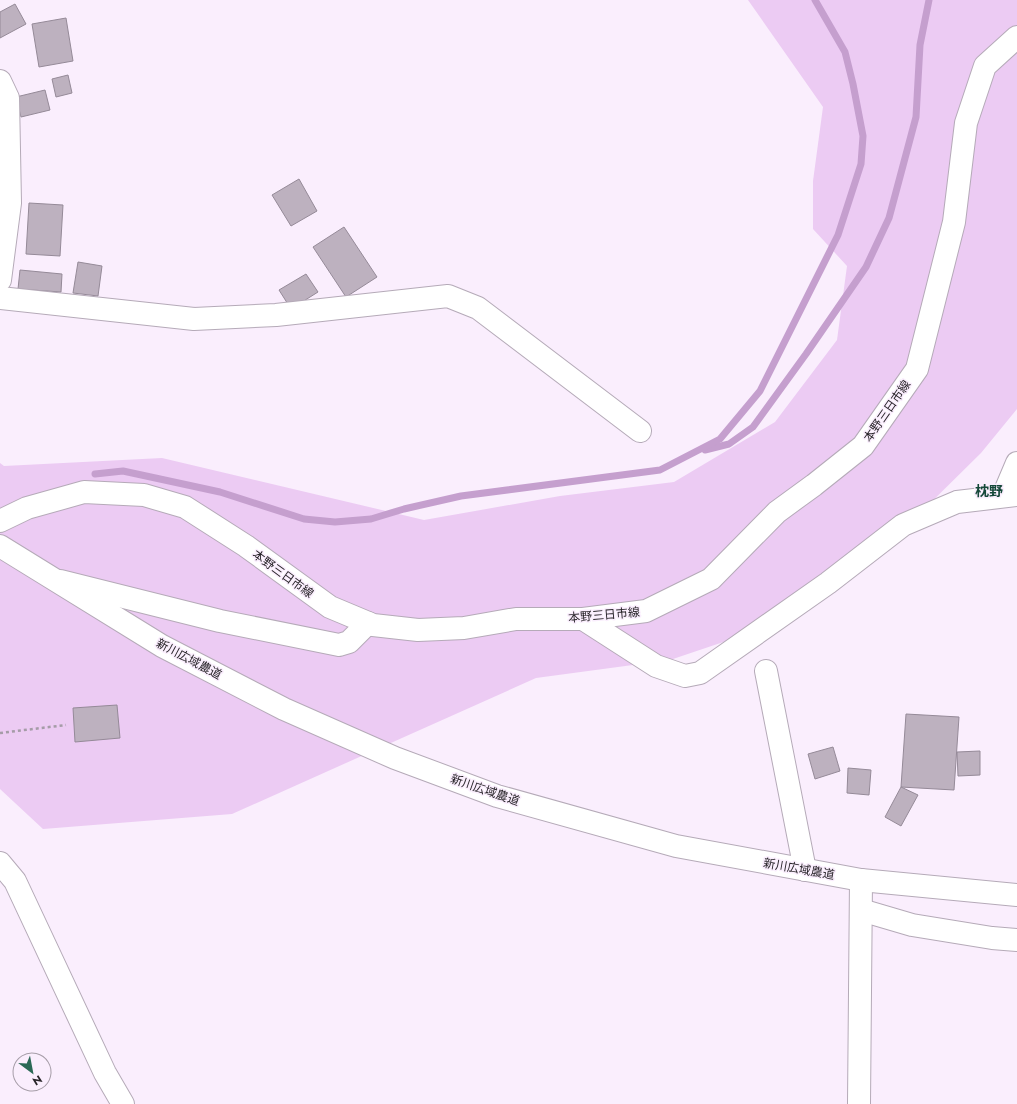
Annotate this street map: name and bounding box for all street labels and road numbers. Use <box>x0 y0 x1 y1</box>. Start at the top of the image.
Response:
street label: 本野三日市線 <box>859 376 915 446</box>
street label: 本野三日市線 <box>249 546 317 602</box>
street label: 本野三日市線 <box>567 603 641 627</box>
street label: 新川広域農道 <box>153 634 225 684</box>
street label: 新川広域農道 <box>448 770 522 810</box>
street label: 新川広域農道 <box>762 854 836 884</box>

